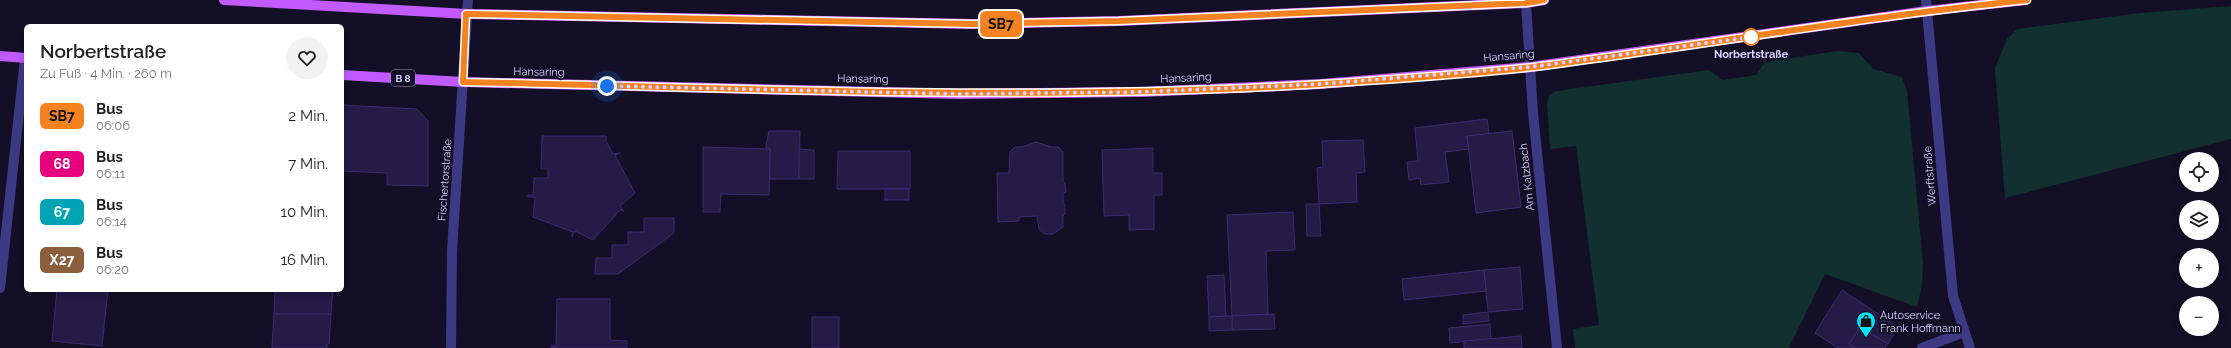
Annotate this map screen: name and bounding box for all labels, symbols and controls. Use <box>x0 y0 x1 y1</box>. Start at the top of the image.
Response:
line badge: SB7 <box>978 11 1024 37</box>
text: SB7 <box>988 16 1014 32</box>
marker: Norbertstraße <box>1742 28 1760 46</box>
button: heart <box>286 37 328 79</box>
text: Norbertstraße <box>40 40 166 62</box>
street label: Hansaring <box>1483 47 1535 65</box>
place label: Norbertstraße <box>1714 48 1788 61</box>
street label: Hansaring <box>513 65 565 79</box>
text: Zu Fuß · 4 Min. · 260 m <box>40 66 172 81</box>
road number: B 8 <box>391 70 415 86</box>
street label: Hansaring <box>1160 70 1212 86</box>
street label: Hansaring <box>837 72 889 86</box>
your location <box>597 76 617 96</box>
text: Bus <box>96 100 123 118</box>
text: 2 Min. <box>288 107 328 125</box>
text: SB7 <box>49 108 75 124</box>
text: 06:06 <box>96 118 130 133</box>
street label: Fischertorstraße <box>436 138 454 222</box>
street label: Am Katzbach <box>1517 143 1537 211</box>
street label: Werftstraße <box>1921 145 1939 206</box>
text: Bus <box>96 148 123 166</box>
map controls <box>2179 152 2219 336</box>
button: locate <box>2179 152 2219 192</box>
text: 7 Min. <box>288 155 328 173</box>
text: 68 <box>54 156 70 172</box>
text: 06:11 <box>96 166 125 181</box>
text: Bus <box>96 196 123 214</box>
button: layers <box>2179 200 2219 240</box>
text: 10 Min. <box>281 203 328 221</box>
text: 67 <box>54 204 70 220</box>
text: 06:14 <box>96 214 127 229</box>
text: Bus <box>96 244 123 262</box>
button: + <box>2179 248 2219 288</box>
text: 16 Min. <box>281 251 328 269</box>
text: X27 <box>50 252 74 268</box>
text: 06:20 <box>96 262 129 277</box>
button: − <box>2179 296 2219 336</box>
place label: Autoservice Frank Hoffmann <box>1880 309 1961 335</box>
shop icon: Autoservice Frank Hoffmann <box>1855 310 1877 338</box>

